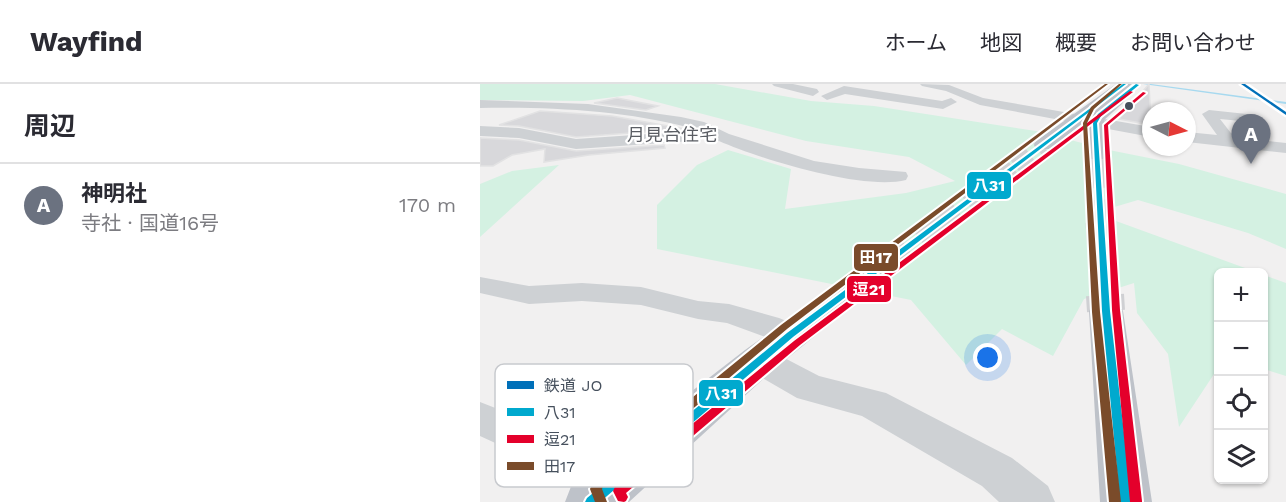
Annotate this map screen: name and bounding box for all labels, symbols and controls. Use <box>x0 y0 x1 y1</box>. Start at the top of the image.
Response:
text: Wayfind <box>30 25 143 58</box>
text: ホーム <box>885 30 947 55</box>
text: 地図 <box>980 30 1022 55</box>
text: 概要 <box>1055 30 1097 55</box>
text: お問い合わせ <box>1130 30 1256 55</box>
unlabelled marker <box>1123 100 1135 112</box>
north arrow <box>1142 102 1196 156</box>
text: 周辺 <box>24 111 76 141</box>
pin: A <box>1232 115 1270 164</box>
district label: 月見台住宅 <box>627 124 717 145</box>
line badge: 八31 <box>966 171 1012 200</box>
text: 八31 <box>973 176 1005 195</box>
text: 神明社 <box>81 181 147 206</box>
text: A <box>37 193 50 217</box>
text: 170 m <box>399 193 456 217</box>
text: 寺社 · 国道16号 <box>81 211 219 235</box>
line badge: 田17 <box>853 243 899 272</box>
text: 田17 <box>860 248 893 267</box>
map controls <box>1214 268 1268 484</box>
button: + <box>1214 268 1268 322</box>
line badge: 逗21 <box>846 275 892 303</box>
text: 逗21 <box>853 280 885 299</box>
button: − <box>1214 322 1268 376</box>
your location <box>973 343 1002 372</box>
legend <box>495 364 693 487</box>
text: 鉄道 JO <box>544 376 602 395</box>
button: locate <box>1214 376 1268 430</box>
line badge: 八31 <box>698 379 744 407</box>
text: 八31 <box>705 384 737 403</box>
text: 八31 <box>544 403 576 422</box>
text: 逗21 <box>544 430 576 449</box>
button: layers <box>1214 430 1268 484</box>
text: 田17 <box>544 457 575 476</box>

